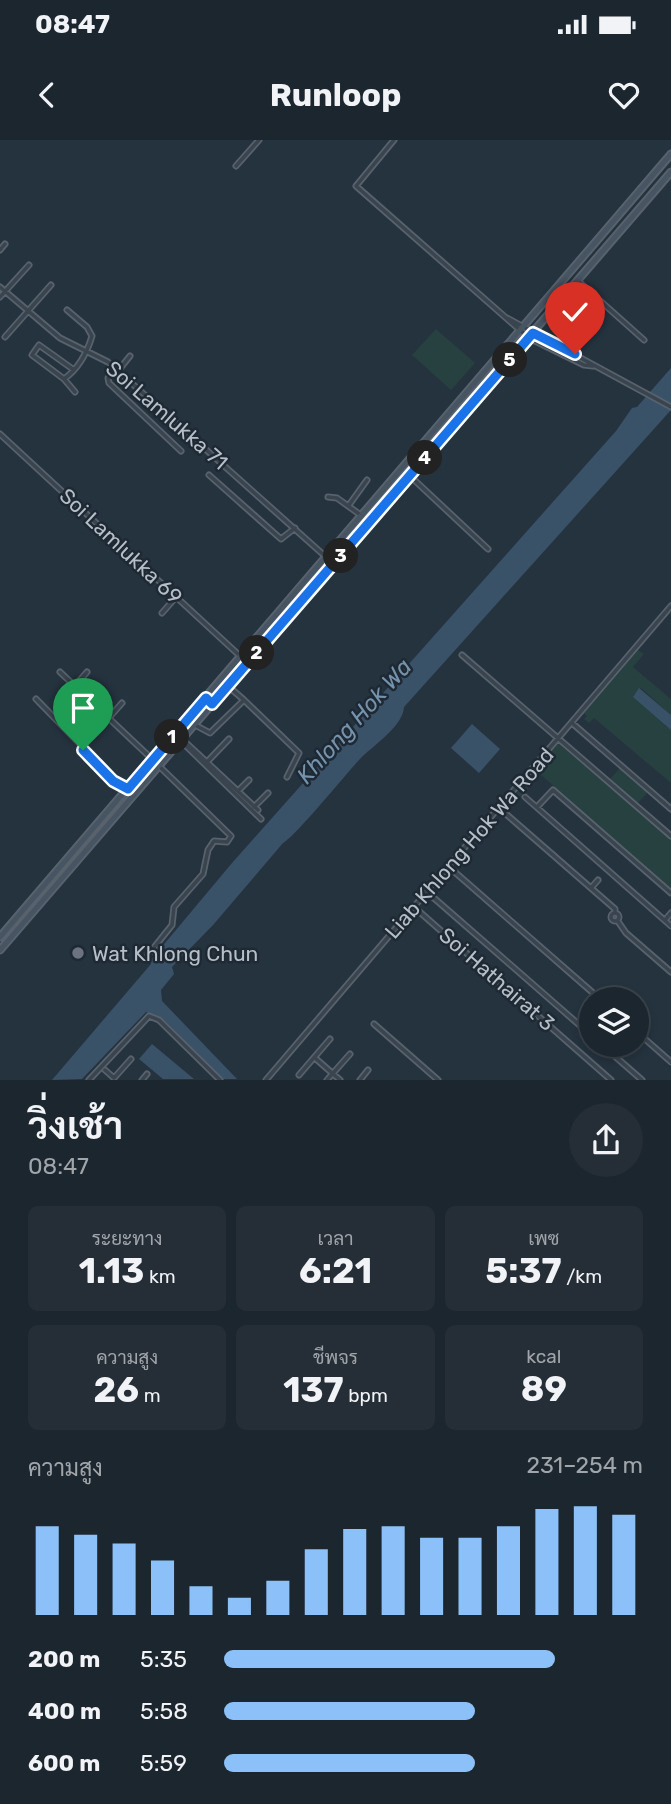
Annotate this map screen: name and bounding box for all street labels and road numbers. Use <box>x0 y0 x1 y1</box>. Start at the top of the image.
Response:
street label: Soi Lamlukka 71 <box>101 355 233 475</box>
street label: Soi Lamlukka 69 <box>55 483 187 609</box>
street label: Liab Khlong Hok Wa Road <box>379 743 559 943</box>
street label: Soi Hathairat 3 <box>434 922 560 1036</box>

